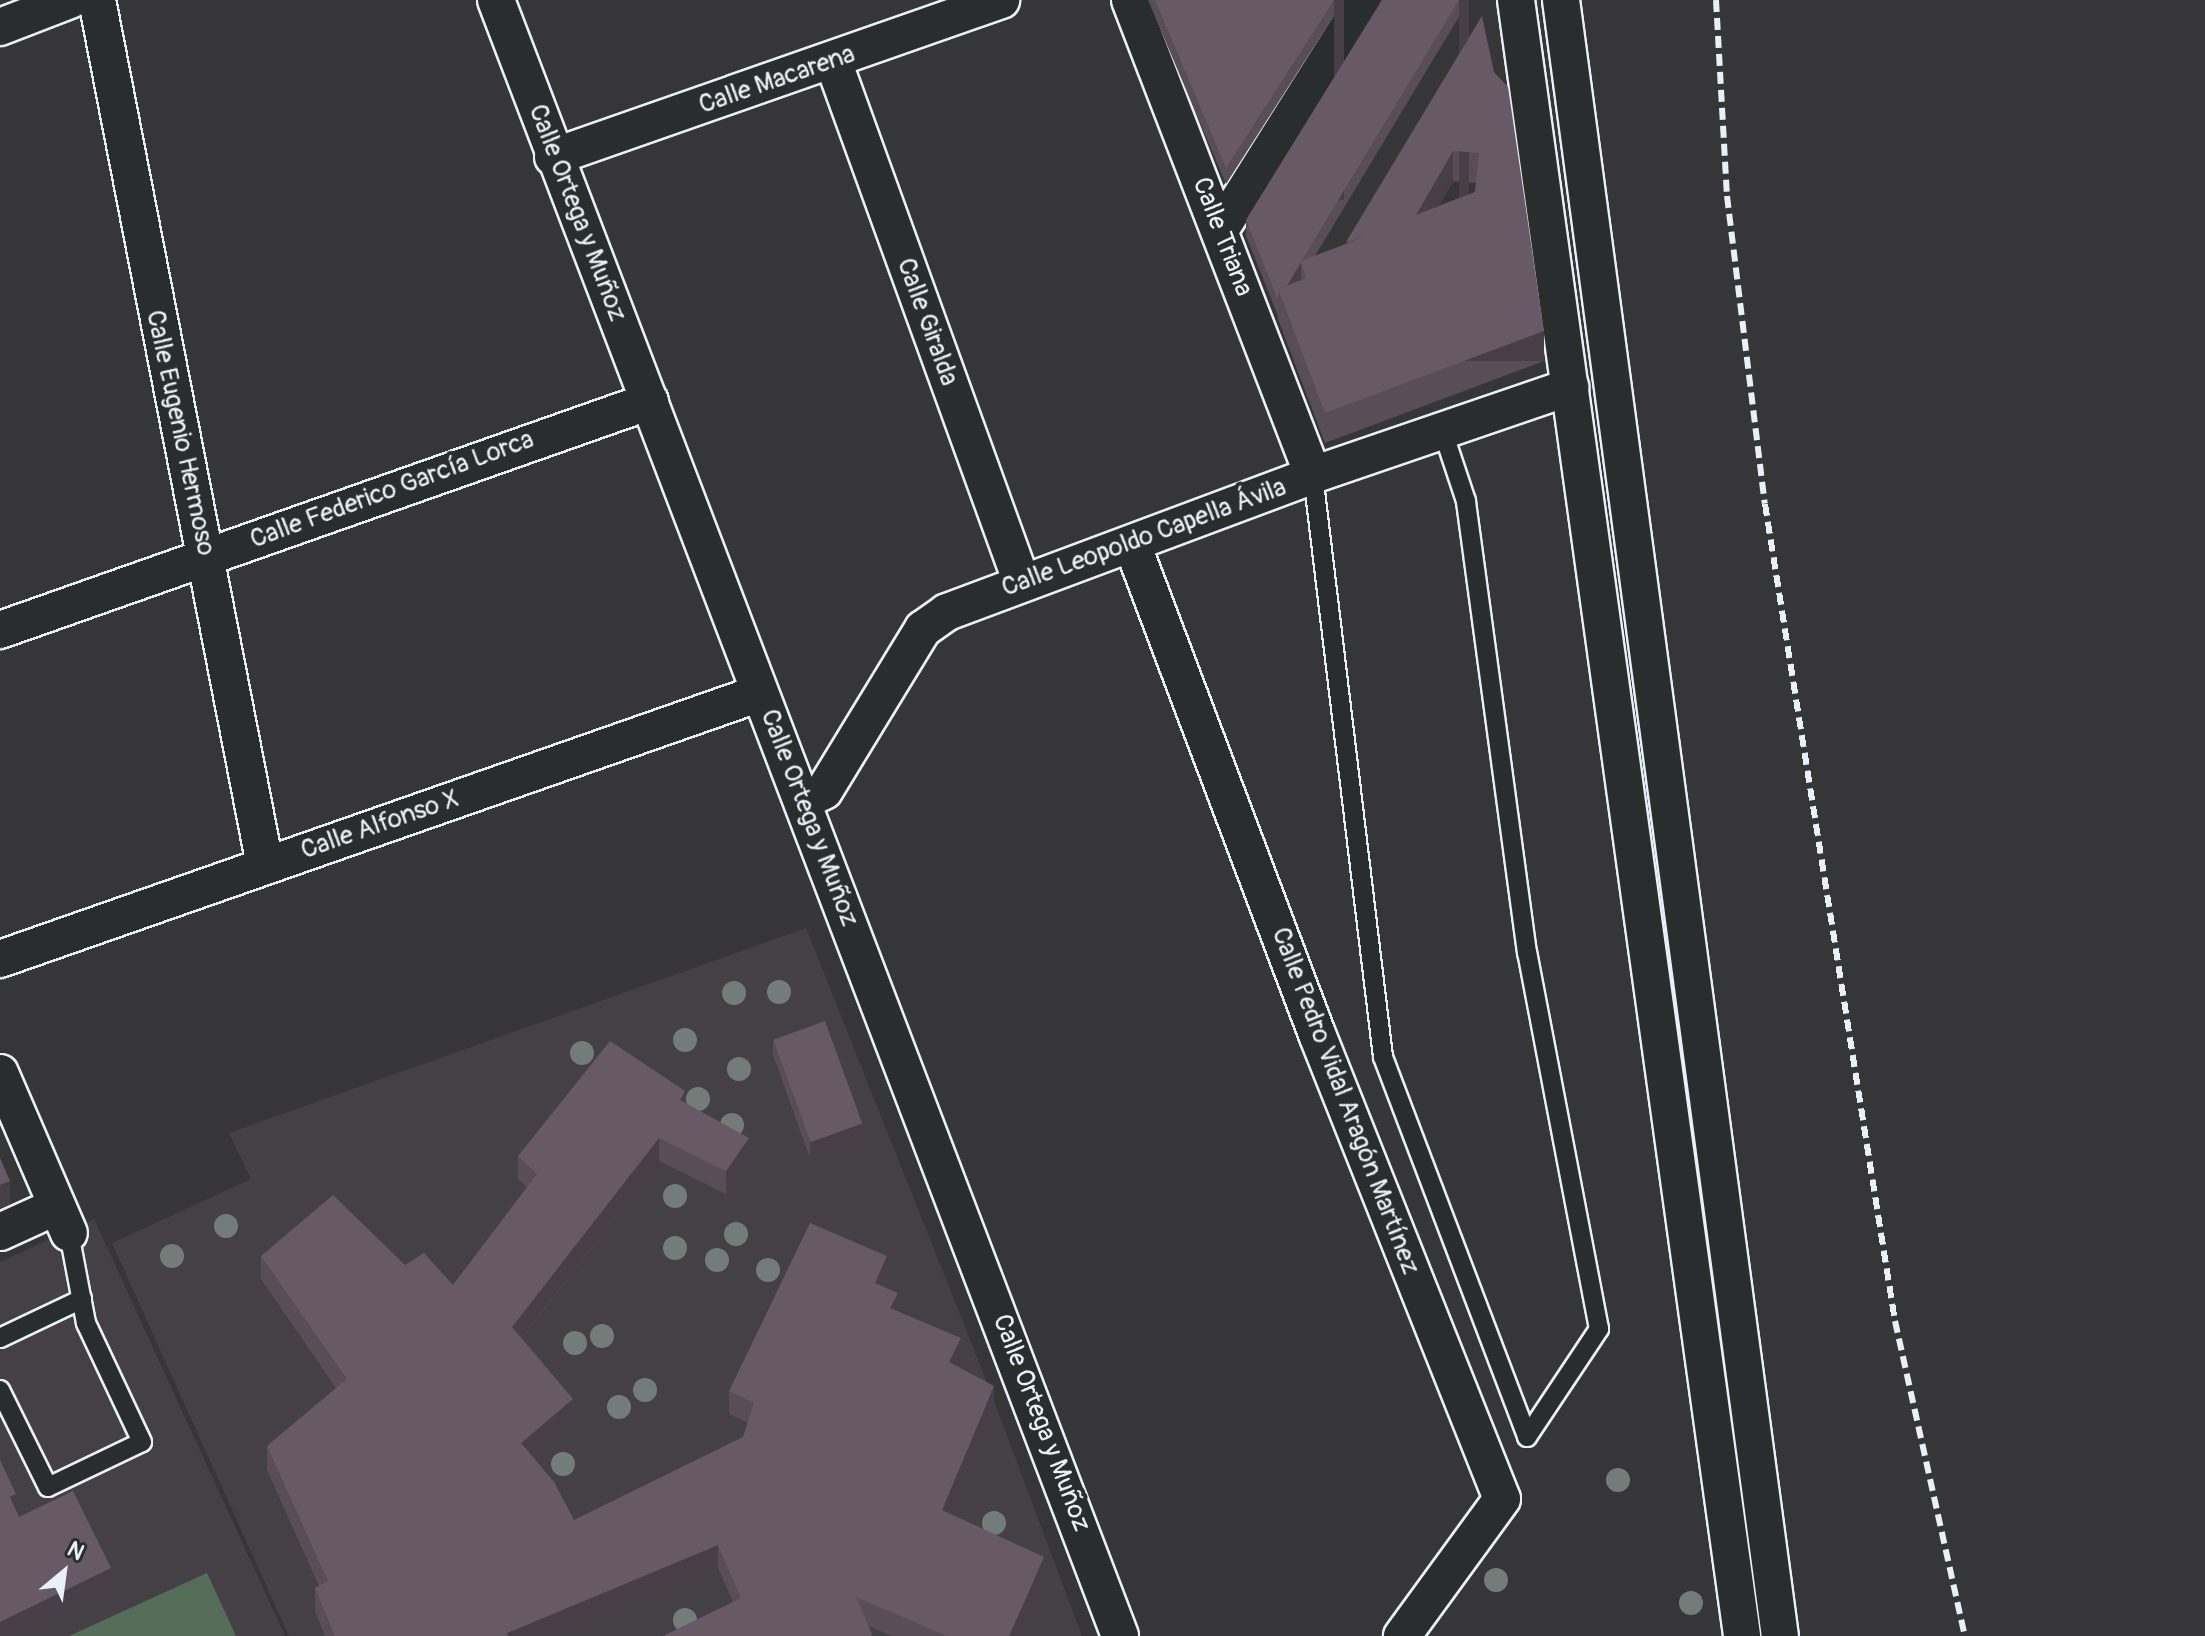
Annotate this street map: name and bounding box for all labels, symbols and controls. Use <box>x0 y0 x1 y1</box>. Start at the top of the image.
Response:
street label: Calle Macarena <box>695 39 859 121</box>
street label: Calle Ortega y Muñoz <box>521 100 633 326</box>
street label: Calle Triana <box>1185 173 1259 301</box>
street label: Calle Giralda <box>890 254 964 390</box>
street label: Calle Eugenio Hermoso <box>139 307 221 559</box>
street label: Calle Federico García Lorca <box>246 424 538 556</box>
street label: Calle Leopoldo Capella Ávila <box>998 472 1290 604</box>
street label: Calle Ortega y Muñoz <box>753 705 865 931</box>
street label: Calle Alfonso X <box>297 783 463 867</box>
street label: Calle Pedro Vidal Aragón Martínez <box>1264 923 1426 1279</box>
street label: Calle Ortega y Muñoz <box>985 1310 1097 1536</box>
north arrow <box>24 1532 104 1612</box>
text: N <box>62 1535 89 1567</box>

